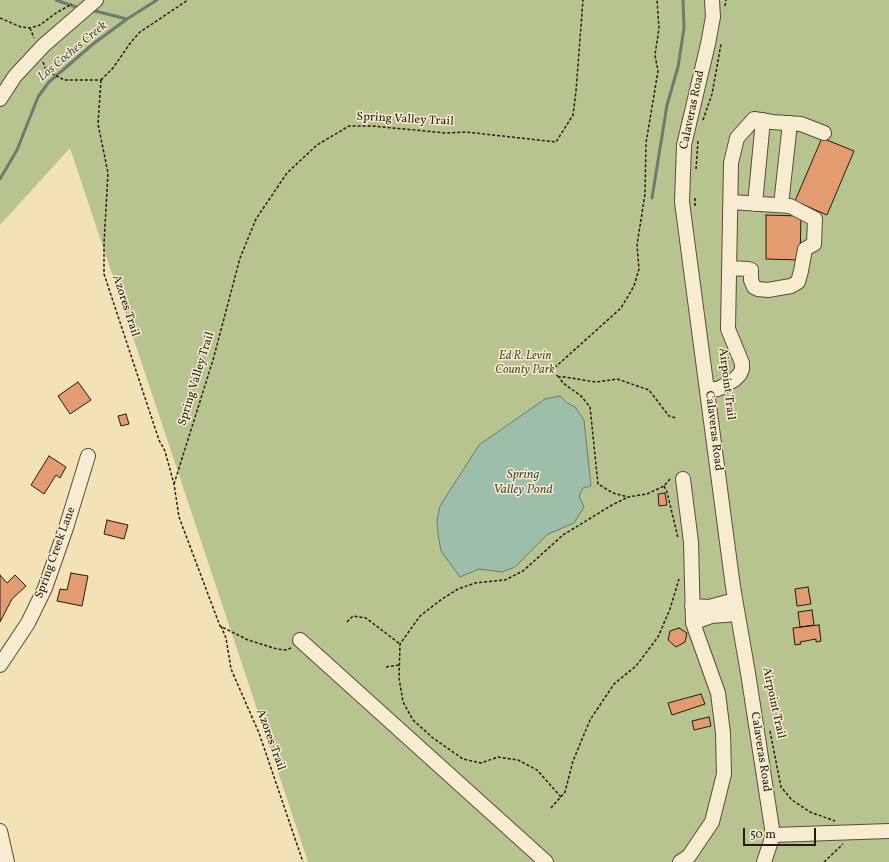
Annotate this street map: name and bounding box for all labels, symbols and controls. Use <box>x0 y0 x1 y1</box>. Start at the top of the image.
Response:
water label: Los Coches Creek <box>35 19 111 85</box>
street label: Calaveras Road <box>678 69 708 151</box>
street label: Spring Valley Trail <box>356 110 454 130</box>
street label: Azores Trail <box>108 273 142 339</box>
street label: Spring Valley Trail <box>176 330 218 428</box>
street label: Airpoint Trail <box>714 347 738 421</box>
park label: Ed R. Levin County Park <box>495 350 555 378</box>
street label: Calaveras Road <box>701 390 725 472</box>
water label: Spring Valley Pond <box>493 468 553 499</box>
street label: Spring Creek Lane <box>33 505 79 601</box>
street label: Airpoint Trail <box>758 666 788 740</box>
street label: Azores Trail <box>252 708 288 772</box>
street label: Calaveras Road <box>747 711 773 793</box>
scale bar <box>745 820 818 846</box>
text: 50 m <box>750 827 776 843</box>

